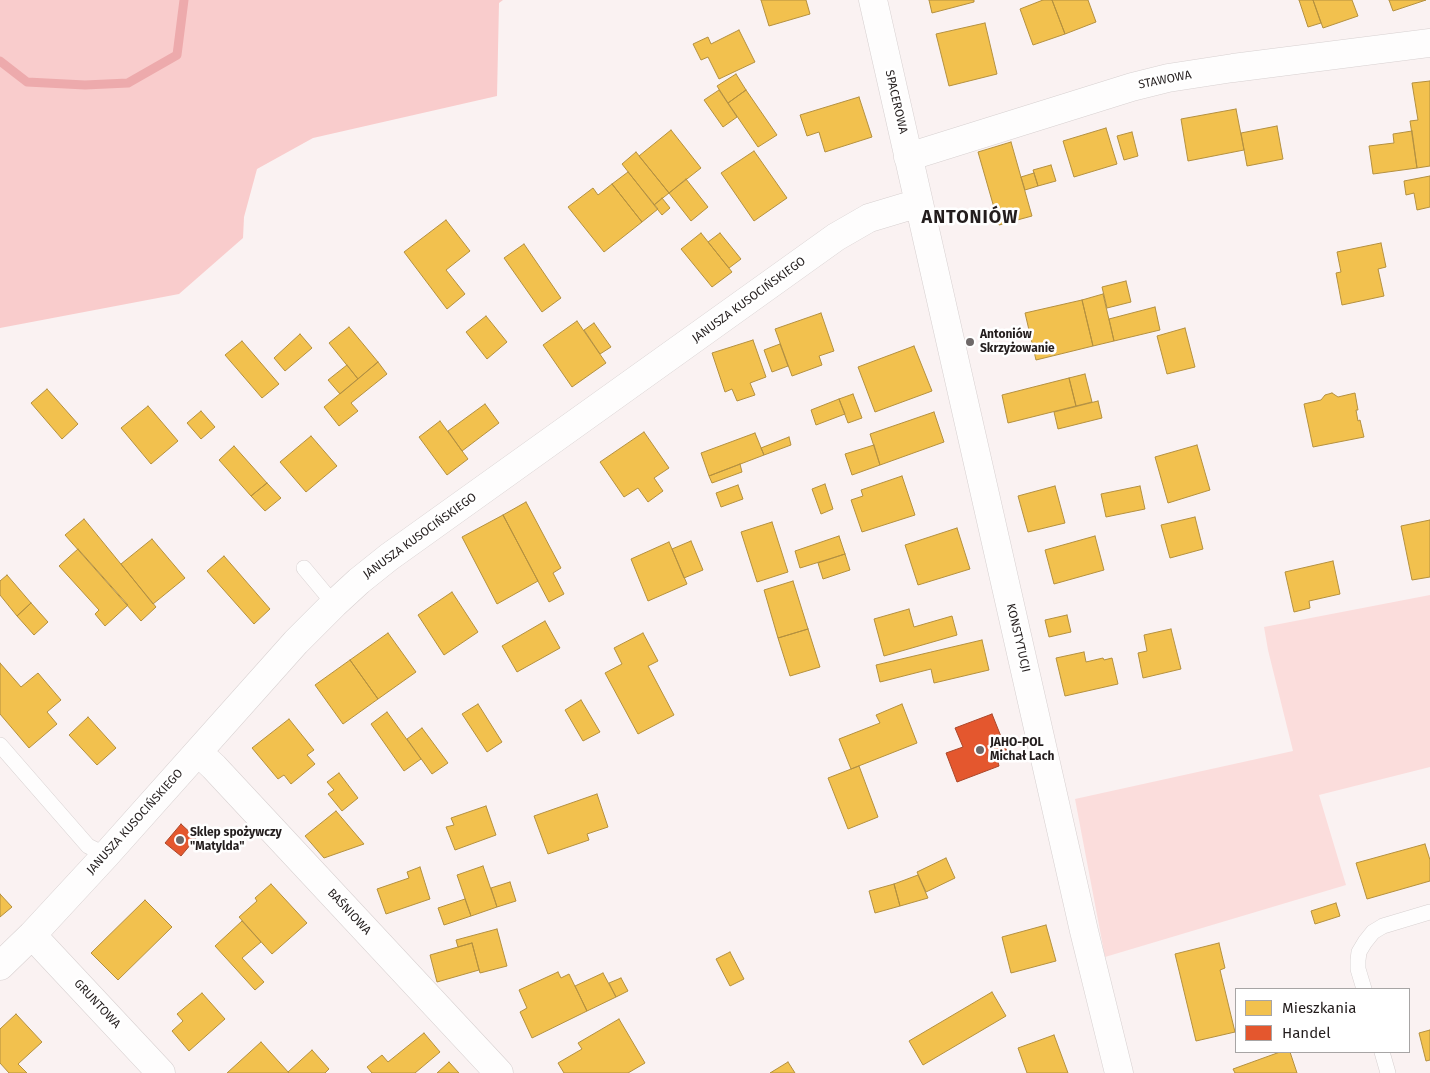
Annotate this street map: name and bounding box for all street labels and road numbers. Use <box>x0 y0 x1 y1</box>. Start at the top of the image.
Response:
street label: STAWOWA <box>1137 68 1193 92</box>
street label: SPACEROWA <box>882 69 910 135</box>
street label: JANUSZA KUSOCIŃSKIEGO <box>689 254 809 346</box>
street label: JANUSZA KUSOCIŃSKIEGO <box>360 490 480 582</box>
street label: KONSTYTUCJI <box>1003 602 1033 674</box>
street label: JANUSZA KUSOCIŃSKIEGO <box>84 766 186 878</box>
street label: BAŚNIOWA <box>324 886 374 938</box>
street label: GRUNTOWA <box>71 977 123 1031</box>

